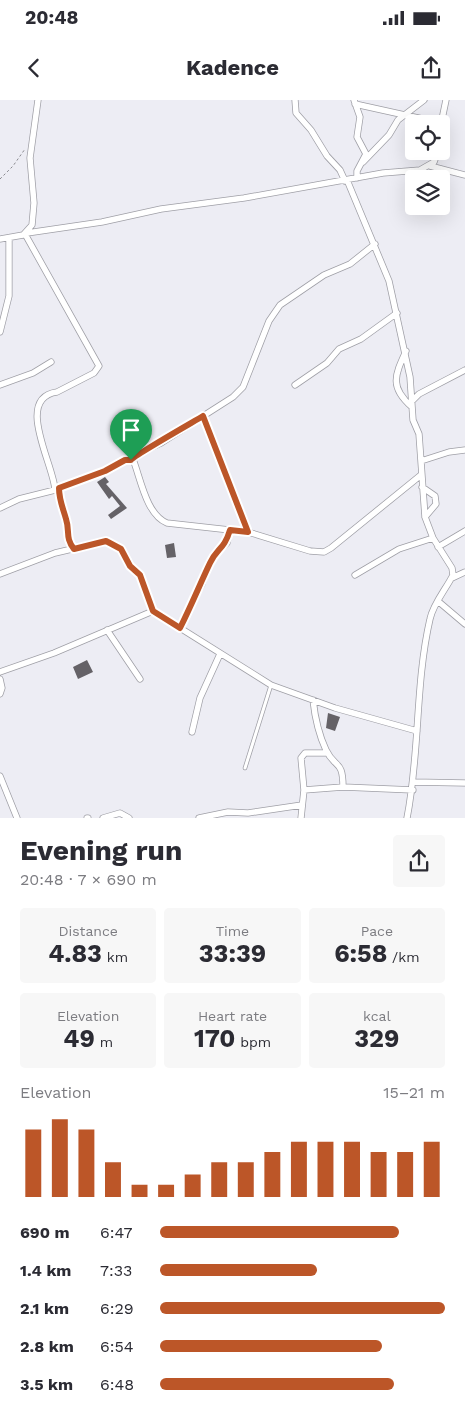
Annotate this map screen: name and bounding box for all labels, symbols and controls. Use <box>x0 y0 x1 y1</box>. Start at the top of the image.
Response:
text: 20:48 <box>25 6 79 29</box>
icon: back <box>20 54 48 82</box>
icon: share <box>417 54 445 82</box>
text: Kadence <box>186 55 279 80</box>
map controls <box>405 115 450 215</box>
button: locate <box>405 115 450 160</box>
button: layers <box>405 170 450 215</box>
pin <box>110 409 152 460</box>
icon: arrive <box>117 416 145 444</box>
text: Evening run <box>20 834 182 867</box>
button: share <box>393 835 445 887</box>
text: 20:48 · 7 × 690 m <box>20 870 157 889</box>
text: Distance <box>58 923 118 939</box>
text: Time <box>216 923 249 939</box>
text: Pace <box>361 923 393 939</box>
text: 4.83 <box>48 939 102 968</box>
text: 33:39 <box>199 939 266 968</box>
text: 6:58 <box>334 939 387 968</box>
text: km <box>102 949 128 965</box>
text: /km <box>387 949 420 965</box>
text: Elevation <box>57 1008 119 1024</box>
text: Heart rate <box>198 1008 267 1024</box>
text: kcal <box>363 1008 391 1024</box>
text: 49 <box>63 1024 95 1053</box>
text: 170 <box>194 1024 235 1053</box>
text: 329 <box>354 1024 399 1053</box>
text: m <box>95 1034 113 1050</box>
text: bpm <box>235 1034 271 1050</box>
text: Elevation <box>20 1083 91 1102</box>
text: 15–21 m <box>383 1083 445 1102</box>
text: 690 m <box>20 1223 70 1242</box>
text: 6:47 <box>100 1223 132 1242</box>
text: 1.4 km <box>20 1261 71 1280</box>
text: 7:33 <box>100 1261 132 1280</box>
text: 2.1 km <box>20 1299 69 1318</box>
text: 6:29 <box>100 1299 134 1318</box>
text: 2.8 km <box>20 1337 74 1356</box>
text: 6:54 <box>100 1337 134 1356</box>
text: 3.5 km <box>20 1375 73 1394</box>
text: 6:48 <box>100 1375 134 1394</box>

